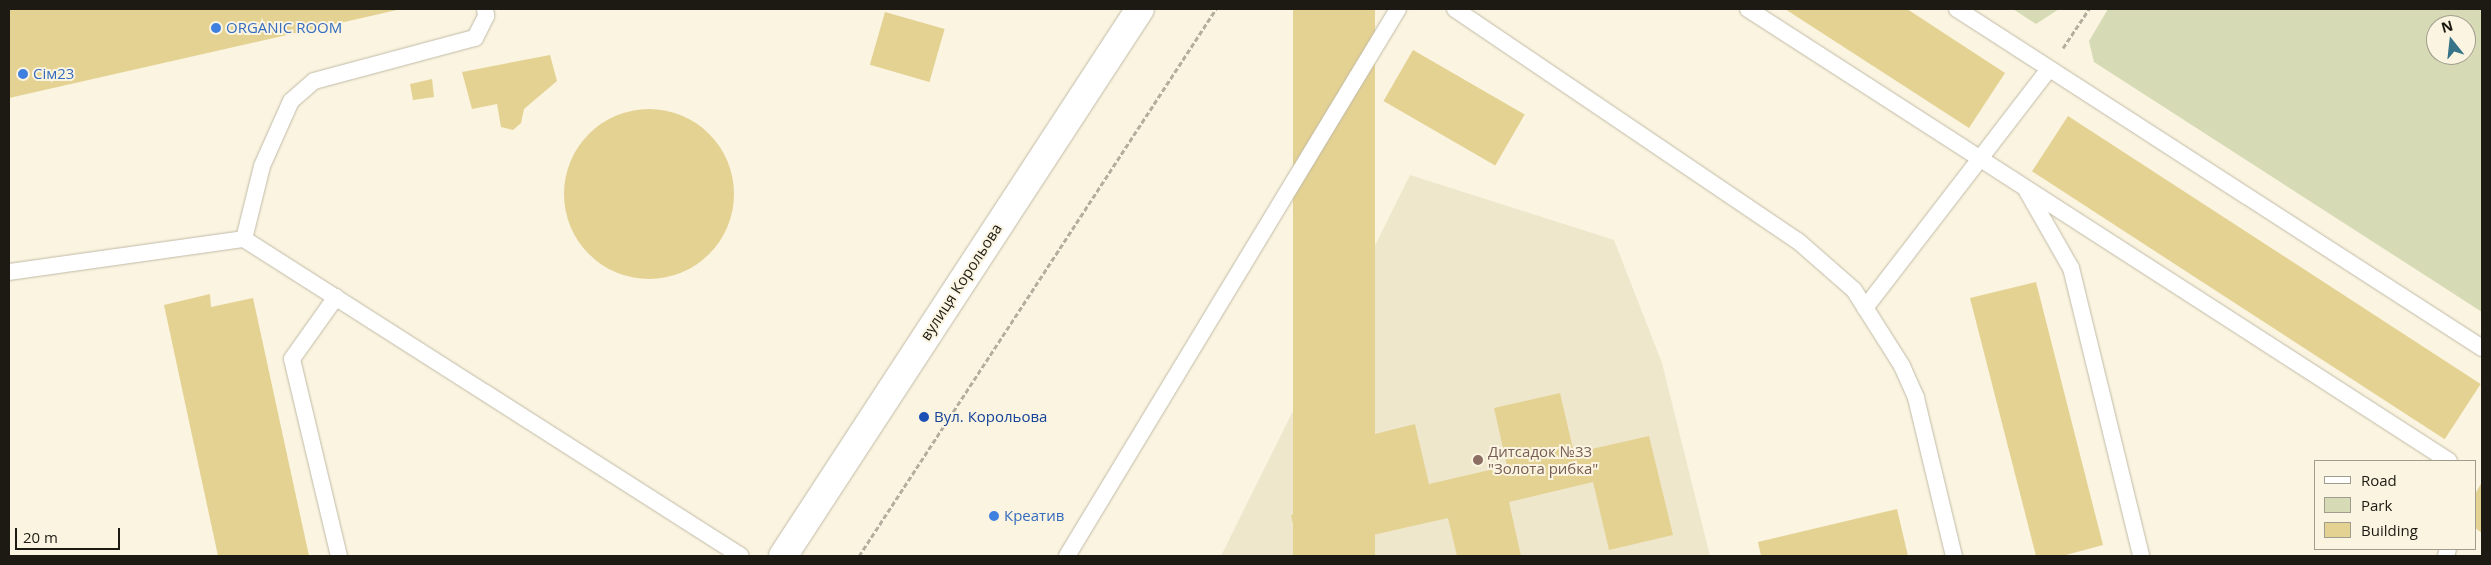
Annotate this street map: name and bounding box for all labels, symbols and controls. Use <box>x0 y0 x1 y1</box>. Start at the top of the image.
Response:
north arrow <box>2426 15 2476 65</box>
text: N <box>2439 15 2455 37</box>
place label: ORGANIC ROOM <box>226 19 342 37</box>
marker: ORGANIC ROOM <box>210 22 222 34</box>
place label: Сім23 <box>33 65 74 83</box>
marker: Сім23 <box>17 68 29 80</box>
street label: вулиця Корольова <box>917 220 1005 344</box>
place label: Вул. Корольова <box>934 408 1047 426</box>
marker: Вул. Корольова <box>918 411 930 423</box>
place label: Дитсадок №33 "Золота рибка" <box>1488 442 1598 477</box>
marker: Дитсадок №33 "Золота рибка" <box>1472 454 1484 466</box>
legend <box>2314 460 2476 550</box>
text: Road <box>2361 470 2397 490</box>
text: Park <box>2361 495 2392 515</box>
place label: Креатив <box>1004 507 1064 525</box>
marker: Креатив <box>988 510 1000 522</box>
scale bar <box>18 518 122 550</box>
text: Building <box>2361 520 2418 540</box>
text: 20 m <box>23 527 58 547</box>

